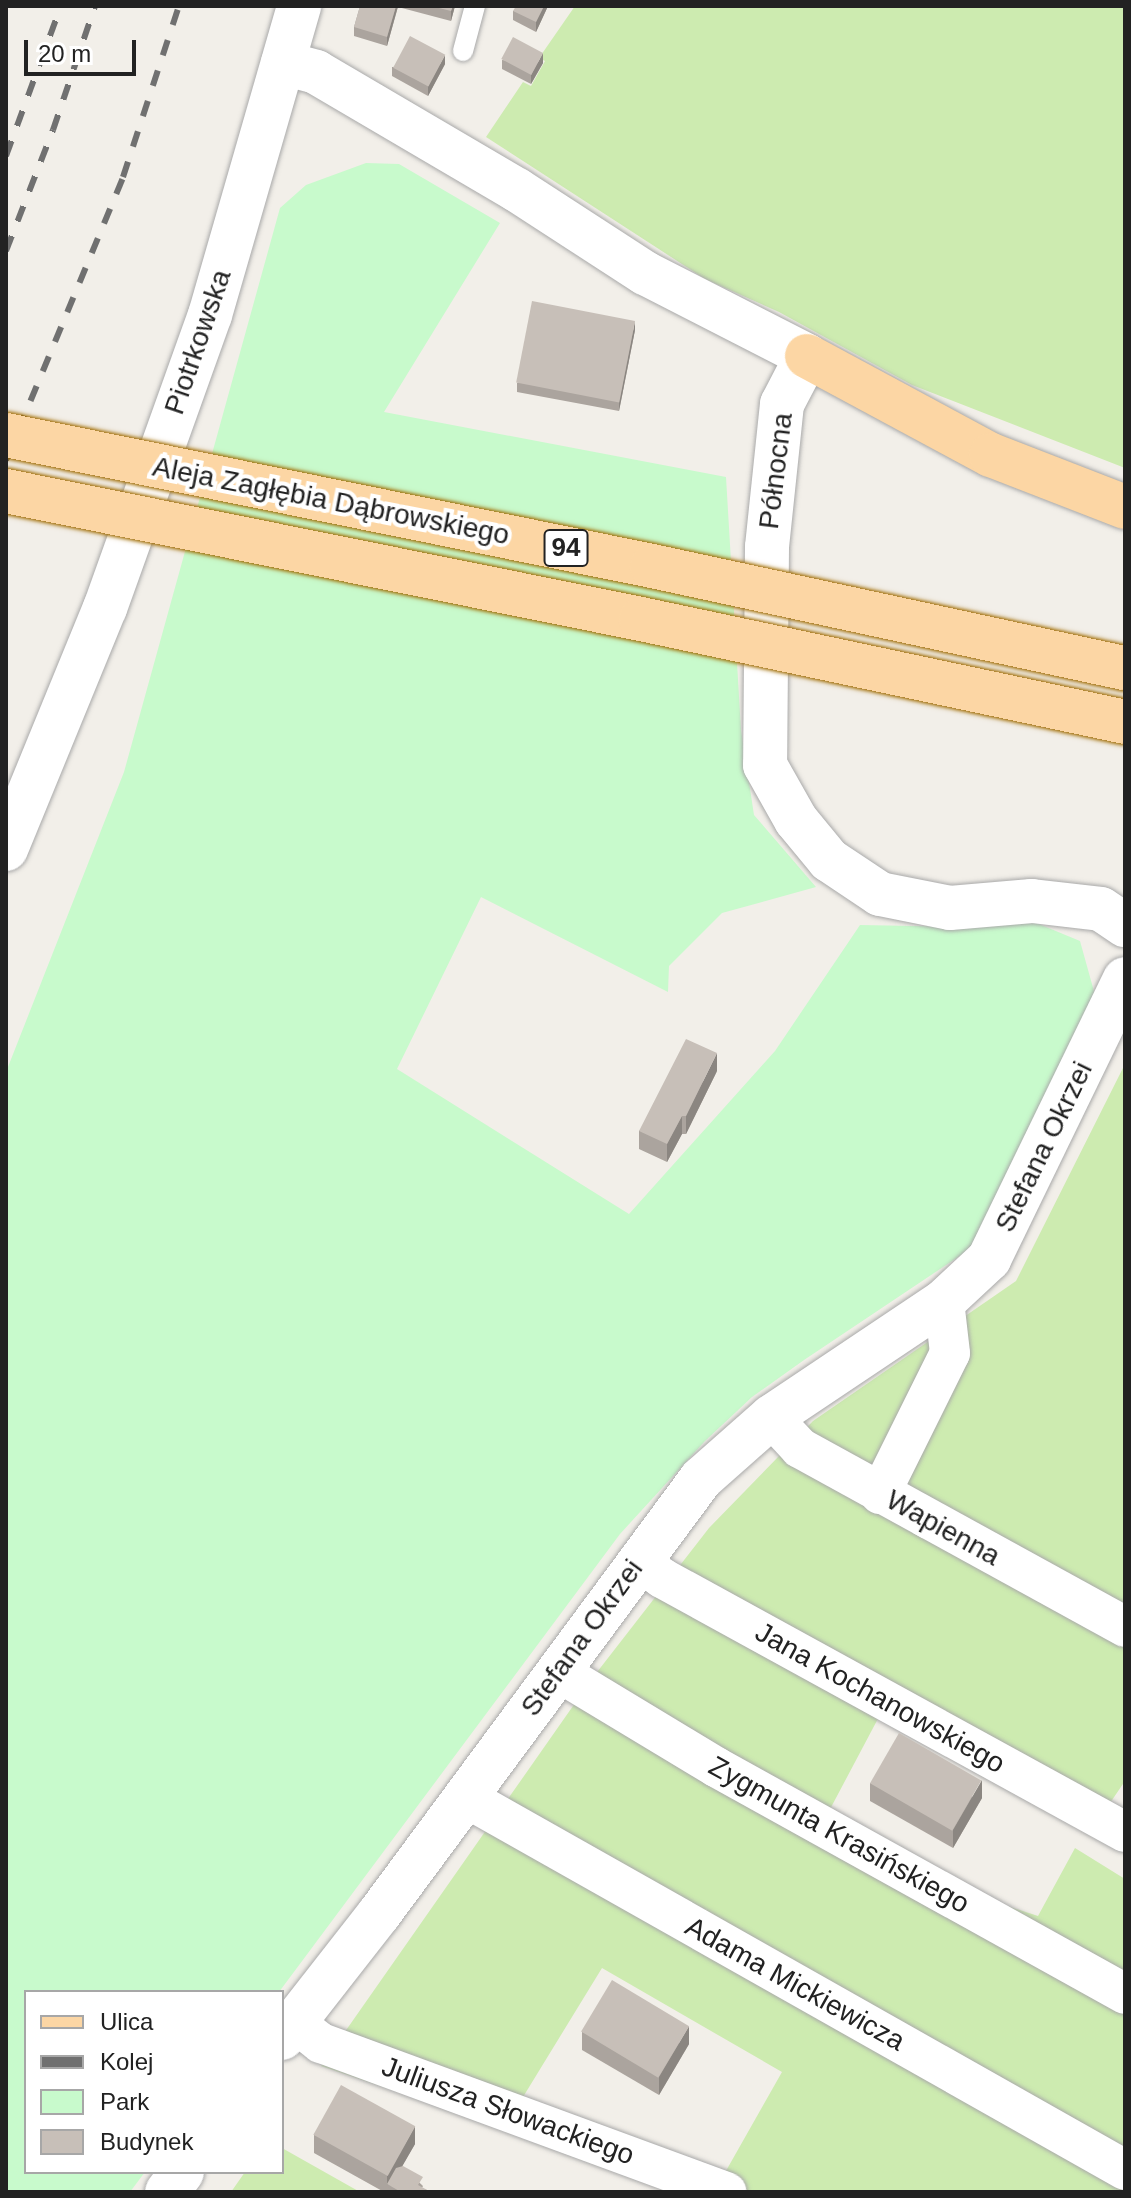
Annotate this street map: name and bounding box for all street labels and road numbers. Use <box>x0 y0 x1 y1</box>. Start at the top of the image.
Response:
street label: Piotrkowska <box>158 265 238 419</box>
street label: Północna <box>752 411 800 531</box>
street label: Aleja Zagłębia Dąbrowskiego <box>150 450 512 552</box>
road number: 94 <box>542 526 590 570</box>
street label: Stefana Okrzei <box>988 1056 1100 1238</box>
street label: Wapienna <box>880 1483 1006 1573</box>
street label: Stefana Okrzei <box>514 1553 650 1723</box>
street label: Jana Kochanowskiego <box>749 1615 1011 1781</box>
street label: Zygmunta Krasińskiego <box>703 1749 975 1921</box>
street label: Adama Mickiewicza <box>679 1910 911 2058</box>
street label: Juliusza Słowackiego <box>377 2050 639 2172</box>

